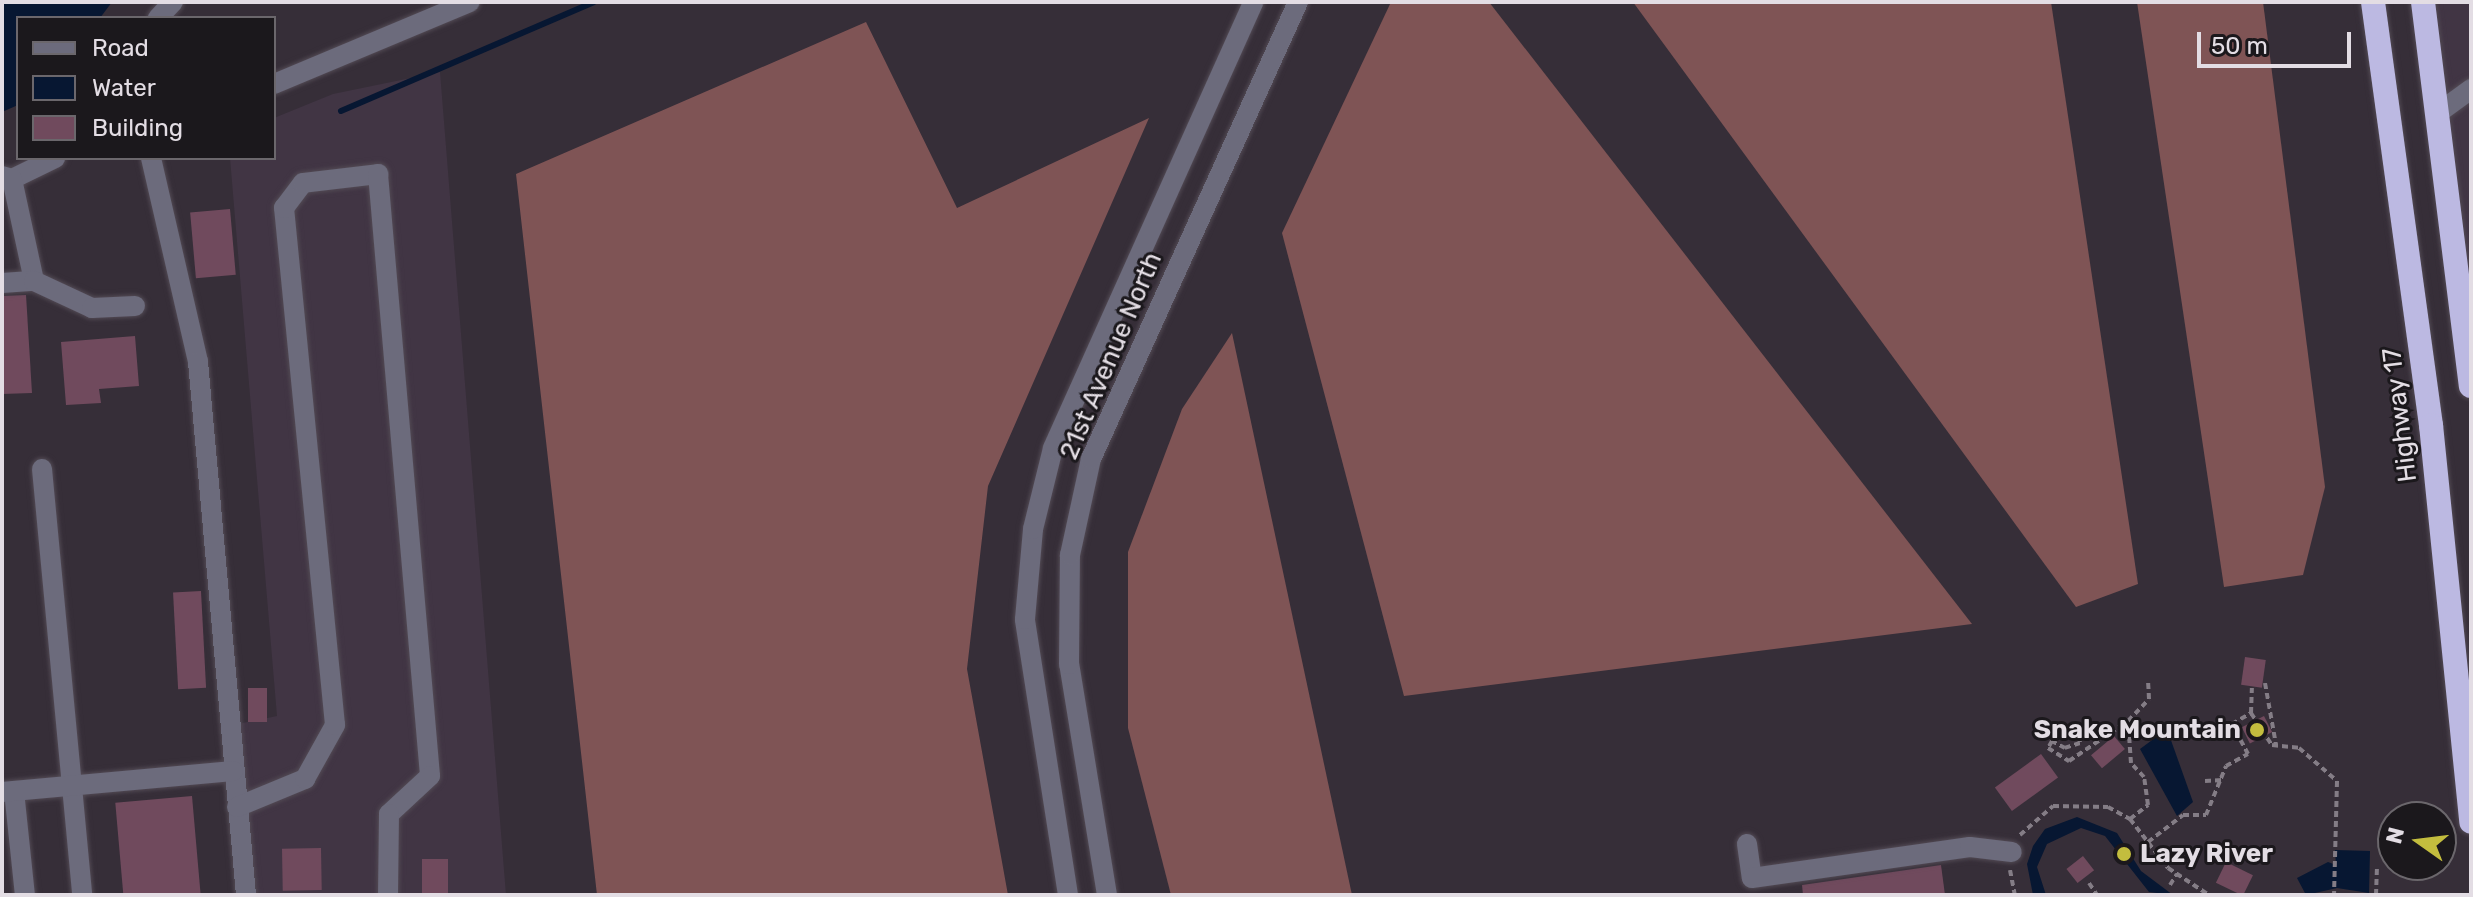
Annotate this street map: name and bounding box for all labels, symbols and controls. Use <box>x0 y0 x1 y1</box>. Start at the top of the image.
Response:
legend <box>16 16 276 160</box>
scale bar <box>2201 16 2355 66</box>
text: 50 m <box>2211 32 2268 60</box>
text: Road <box>92 34 149 62</box>
text: Water <box>92 74 156 102</box>
text: Building <box>92 114 183 142</box>
street label: 21st Avenue North <box>1053 248 1169 464</box>
street label: Highway 17 <box>2376 346 2424 484</box>
place label: Snake Mountain <box>2034 714 2241 746</box>
marker: Snake Mountain <box>2248 721 2266 739</box>
north arrow <box>2377 801 2457 881</box>
text: N <box>2380 825 2410 847</box>
place label: Lazy River <box>2140 838 2274 870</box>
marker: Lazy River <box>2115 845 2133 863</box>

